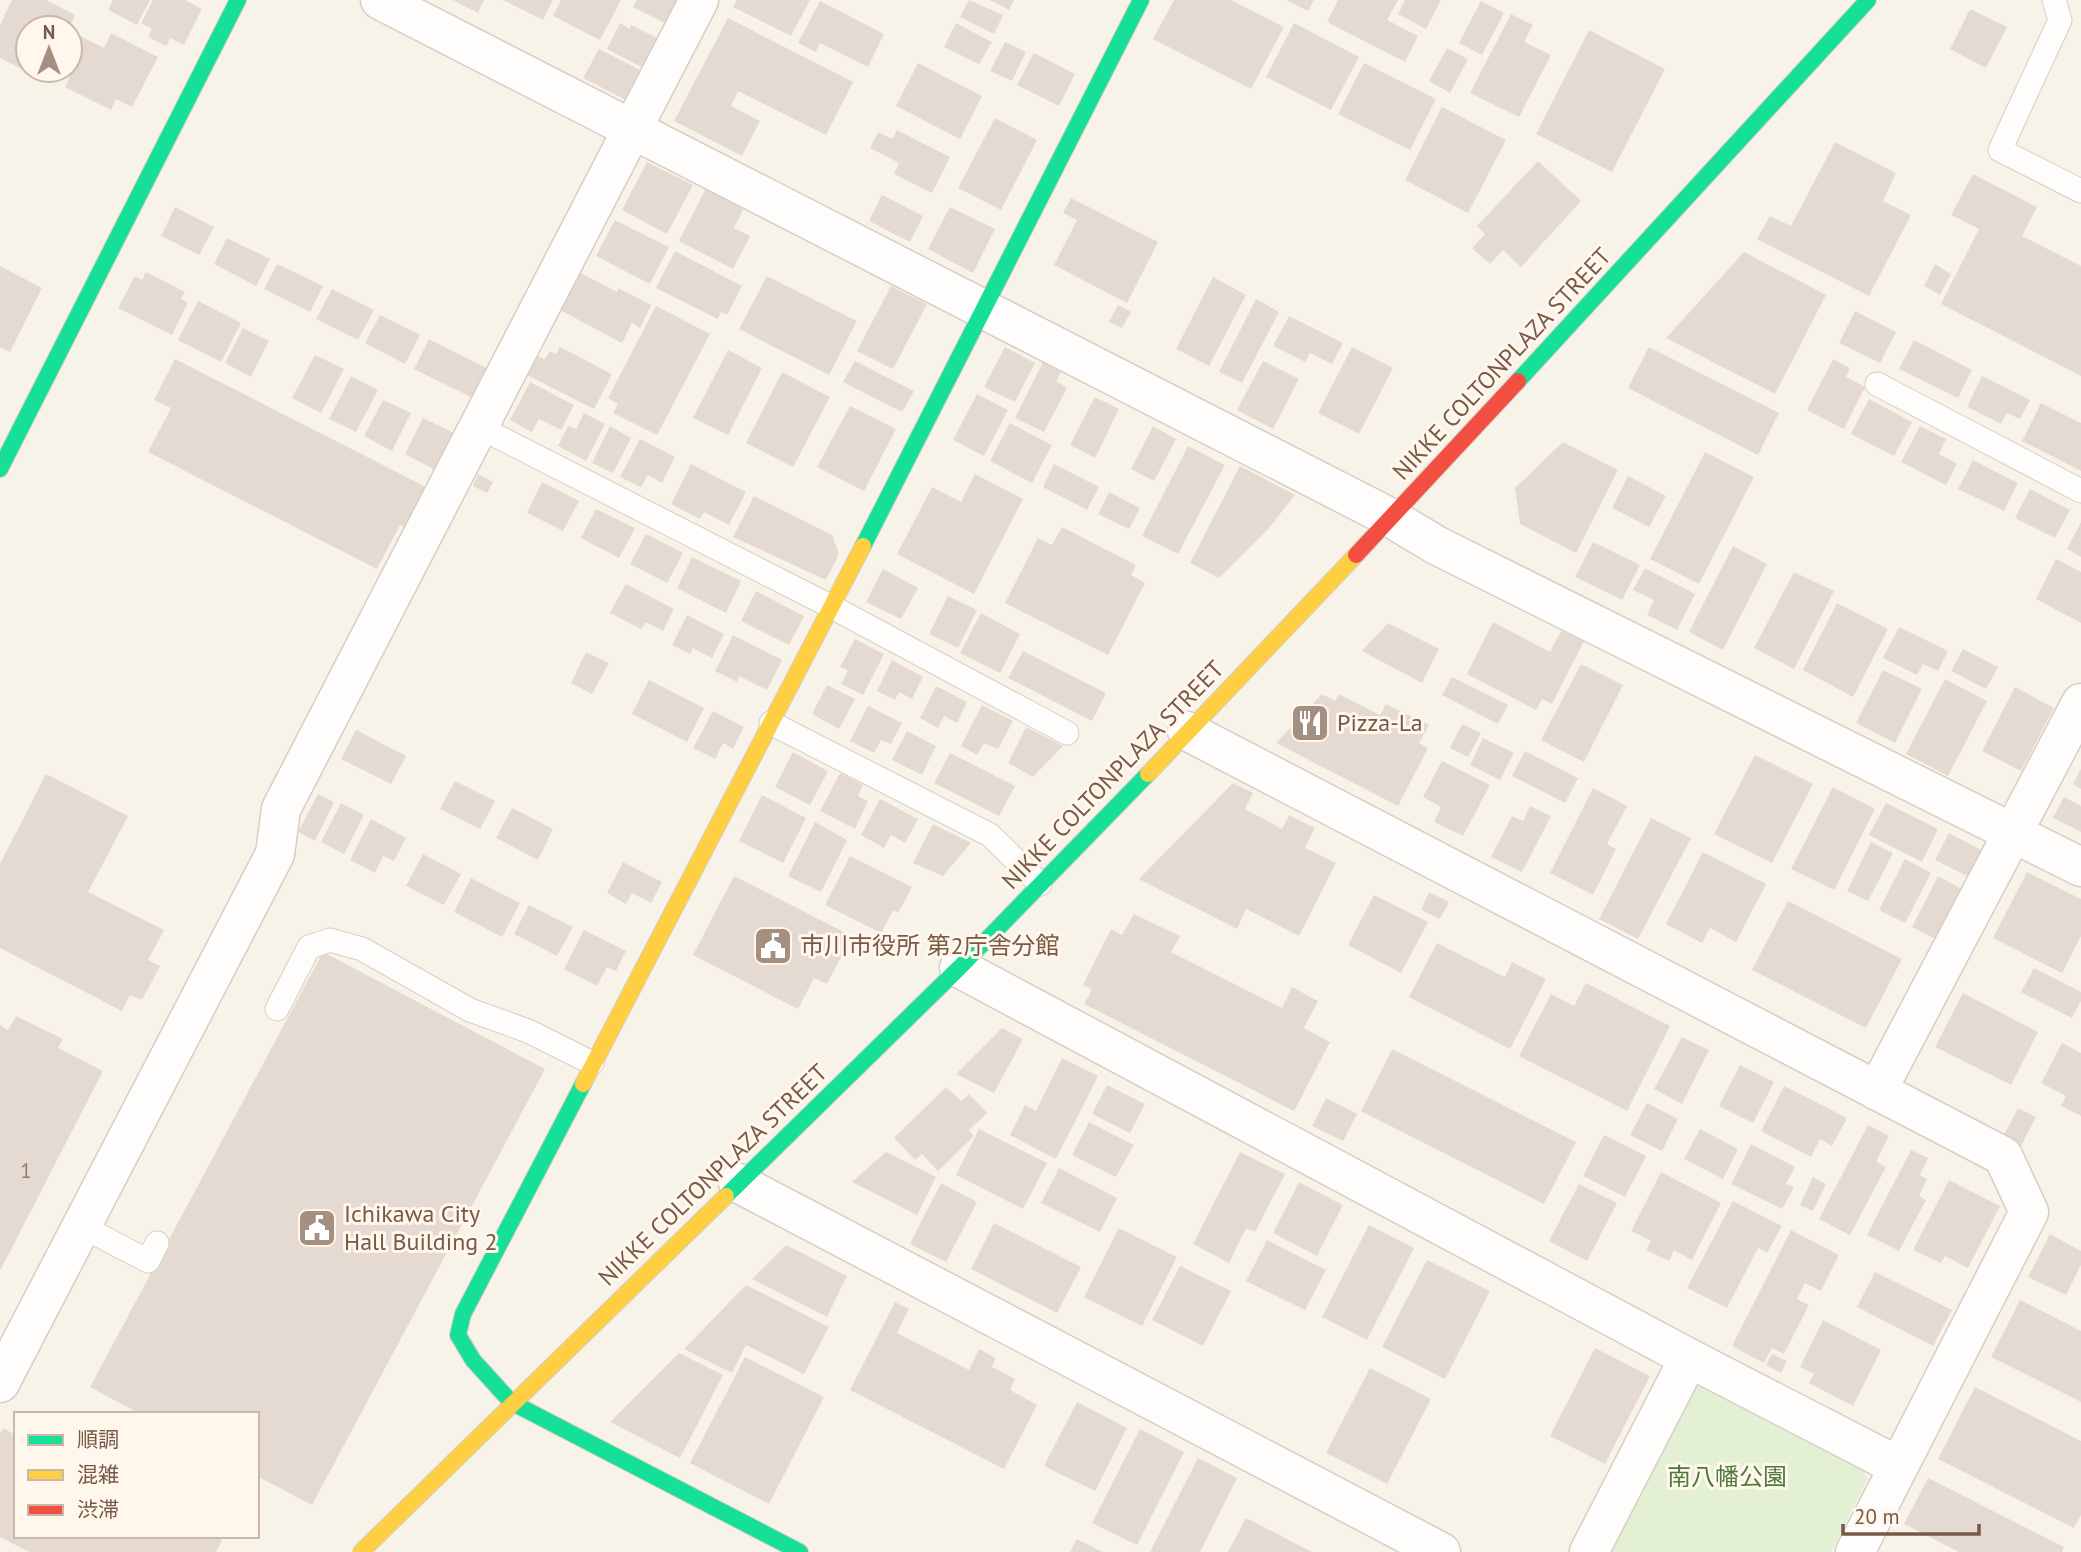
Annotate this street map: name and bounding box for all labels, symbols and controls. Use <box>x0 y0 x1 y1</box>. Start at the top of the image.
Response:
north arrow <box>14 14 84 84</box>
text: N <box>43 20 55 44</box>
street label: NIKKE COLTONPLAZA STREET <box>1386 241 1618 486</box>
street label: NIKKE COLTONPLAZA STREET <box>995 654 1230 896</box>
restaurant icon: Pizza-La <box>1289 702 1331 744</box>
place label: Pizza-La <box>1337 707 1423 738</box>
public building icon: 市川市役所 第2庁舎分館 <box>752 925 794 967</box>
place label: 市川市役所 第2庁舎分館 <box>800 930 1060 961</box>
street label: NIKKE COLTONPLAZA STREET <box>592 1057 834 1292</box>
house number: 1 <box>20 1157 32 1184</box>
place label: Ichikawa City Hall Building 2 <box>344 1198 498 1257</box>
public building icon: Ichikawa City Hall Building 2 <box>296 1207 338 1249</box>
legend <box>14 1412 259 1538</box>
text: 順調 <box>77 1426 119 1453</box>
text: 混雑 <box>77 1461 119 1488</box>
park label: 南八幡公園 <box>1667 1461 1787 1492</box>
scale bar <box>1843 1492 1980 1536</box>
text: 渋滞 <box>77 1496 119 1523</box>
text: 20 m <box>1854 1503 1900 1530</box>

